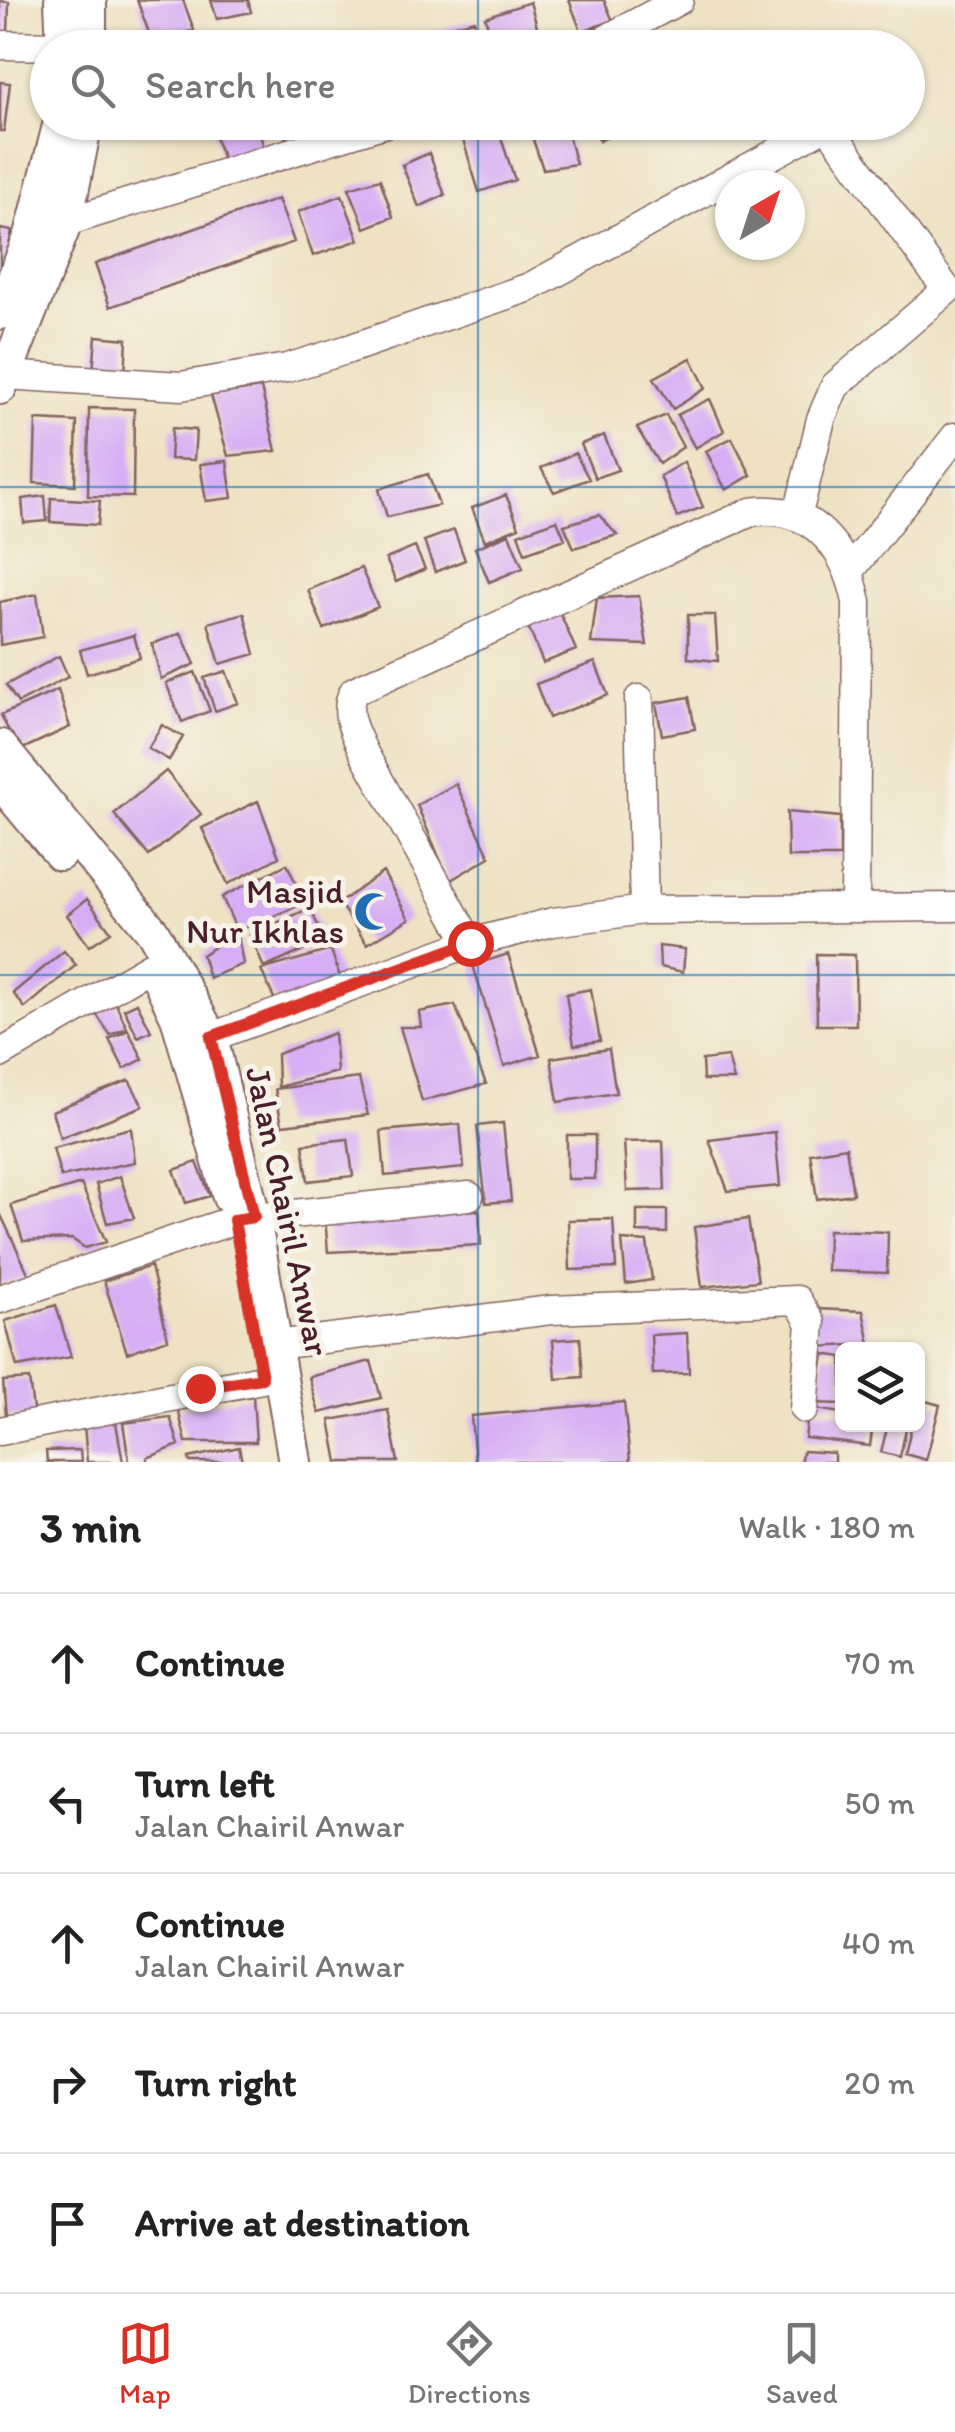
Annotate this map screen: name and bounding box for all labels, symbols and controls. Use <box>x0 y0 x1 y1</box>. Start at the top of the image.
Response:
search box <box>30 30 925 140</box>
icon: search <box>65 58 120 113</box>
text: Search here <box>145 62 336 108</box>
north arrow <box>715 170 805 260</box>
place label: Masjid Nur Ikhlas <box>186 870 344 952</box>
mosque icon: Masjid Nur Ikhlas <box>353 890 395 932</box>
route start <box>448 921 494 967</box>
street label: Jalan Chairil Anwar <box>237 1063 339 1359</box>
map controls <box>835 1342 925 1432</box>
button: layers <box>835 1342 925 1432</box>
route end <box>178 1366 224 1412</box>
text: 3 min <box>40 1502 141 1553</box>
text: Walk · 180 m <box>738 1508 915 1546</box>
icon: ahead <box>40 1636 95 1691</box>
text: Continue <box>135 1640 285 1686</box>
text: 70 m <box>845 1644 915 1682</box>
text: Turn left <box>135 1761 275 1807</box>
icon: left <box>40 1776 95 1831</box>
text: 50 m <box>844 1784 915 1822</box>
text: Jalan Chairil Anwar <box>135 1807 404 1845</box>
text: Continue <box>135 1901 285 1947</box>
icon: ahead <box>40 1916 95 1971</box>
text: 40 m <box>842 1924 915 1962</box>
text: Jalan Chairil Anwar <box>135 1947 404 1985</box>
icon: right <box>40 2056 95 2111</box>
text: Turn right <box>135 2060 297 2106</box>
text: 20 m <box>844 2064 915 2102</box>
icon: arrive <box>40 2196 95 2251</box>
text: Arrive at destination <box>135 2200 470 2246</box>
tab: Map <box>118 2316 173 2410</box>
tab: Directions <box>408 2316 531 2410</box>
tab: Saved <box>766 2316 837 2410</box>

